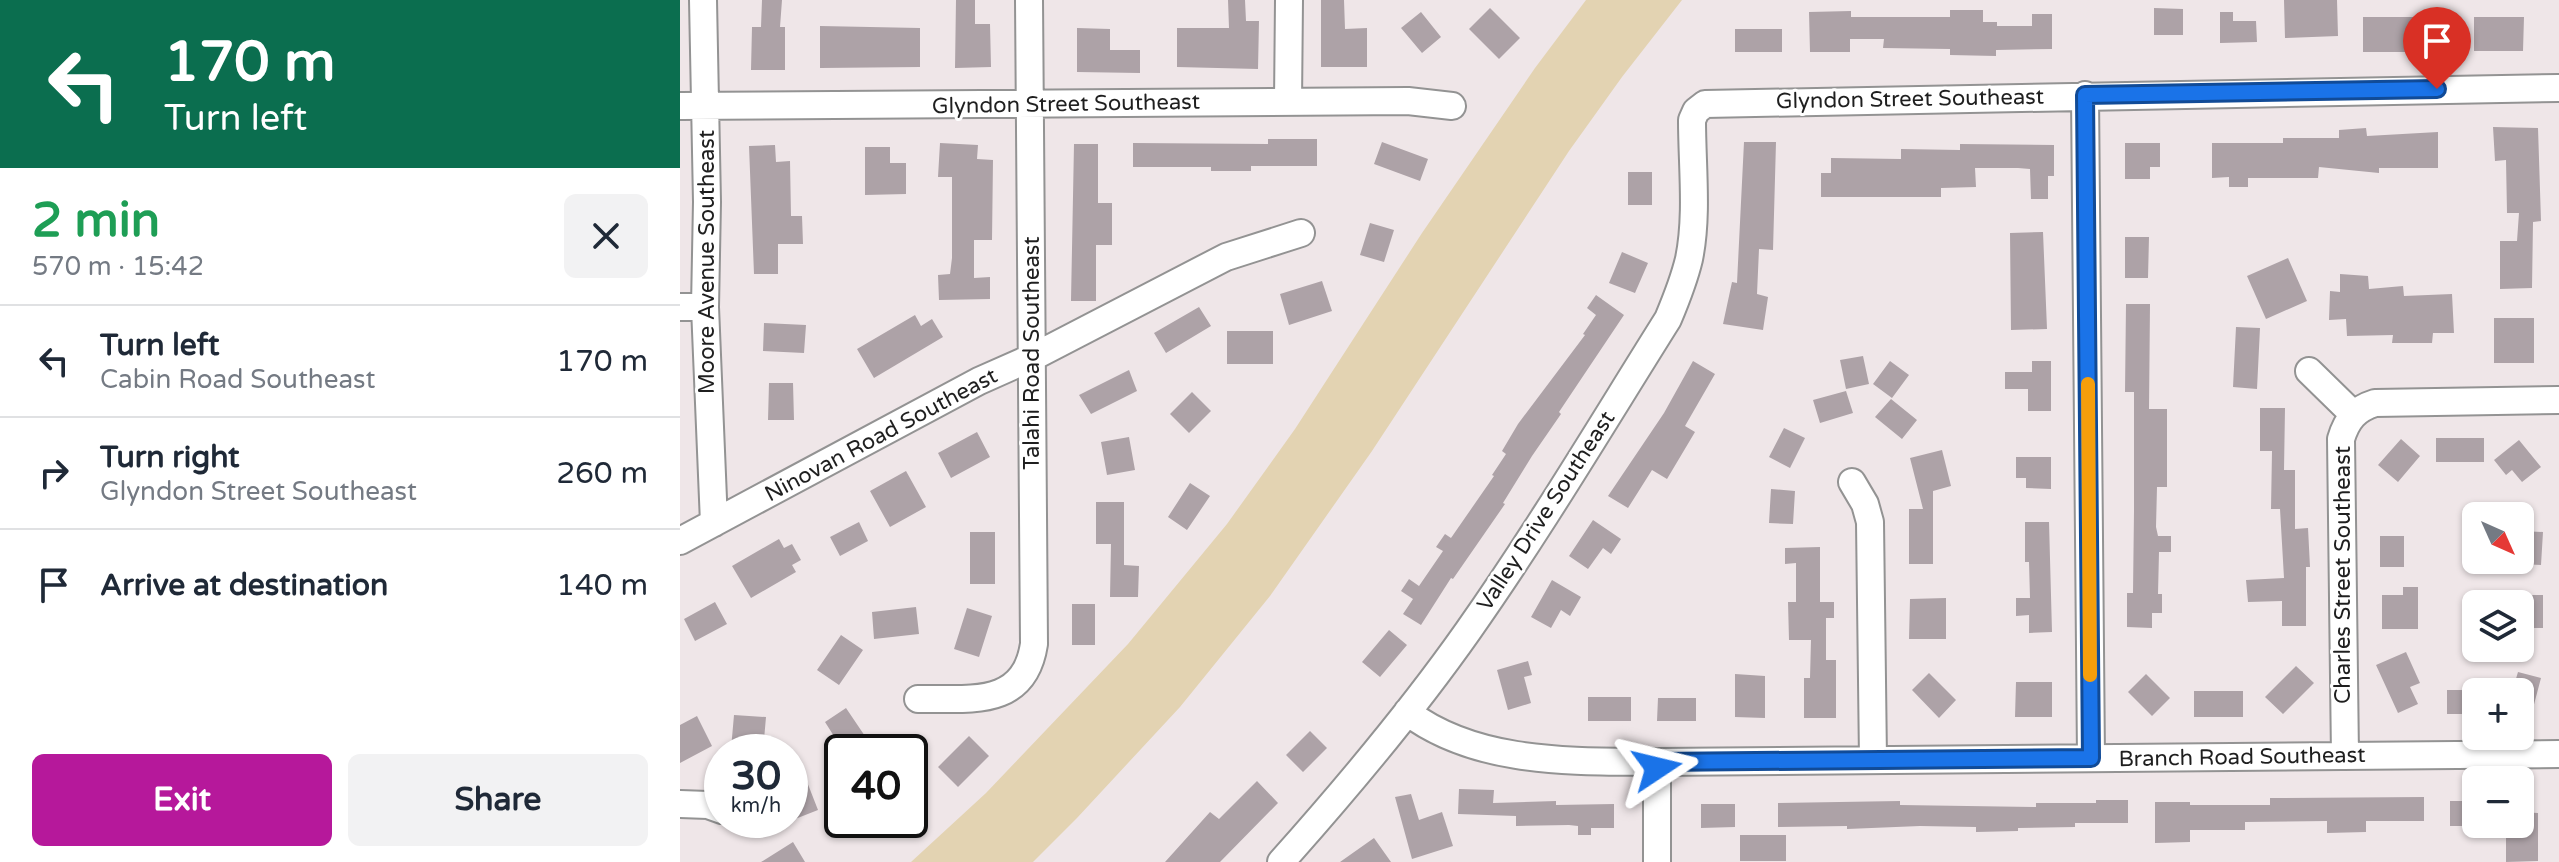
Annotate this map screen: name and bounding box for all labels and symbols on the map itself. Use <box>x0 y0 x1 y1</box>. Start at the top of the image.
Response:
pin <box>2403 7 2471 89</box>
street label: Glyndon Street Southeast <box>1776 84 2044 114</box>
street label: Glyndon Street Southeast <box>932 89 1200 119</box>
street label: Moore Avenue Southeast <box>694 130 720 394</box>
street label: Talahi Road Southeast <box>1019 236 1045 470</box>
street label: Ninovan Road Southeast <box>760 363 1002 507</box>
street label: Valley Drive Southeast <box>1472 406 1620 616</box>
street label: Charles Street Southeast <box>2330 446 2356 704</box>
north arrow <box>2462 502 2534 574</box>
position arrow <box>1615 726 1699 810</box>
speed limit sign: 40 <box>824 734 928 838</box>
street label: Branch Road Southeast <box>2118 742 2366 772</box>

